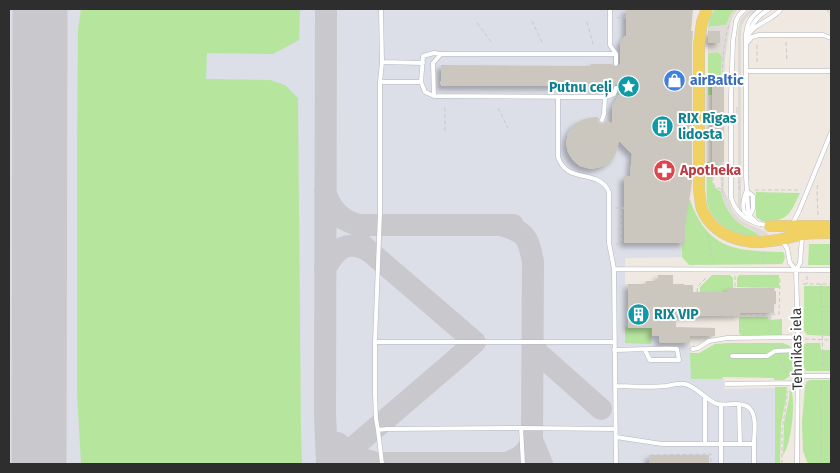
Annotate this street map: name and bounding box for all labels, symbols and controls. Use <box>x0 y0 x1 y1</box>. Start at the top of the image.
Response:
shop icon: airBaltic <box>662 68 686 92</box>
place label: airBaltic <box>690 72 744 89</box>
place icon: Putnu ceļi <box>616 75 640 99</box>
place label: Putnu ceļi <box>549 79 612 97</box>
place label: RIX Rīgas lidosta <box>678 110 737 143</box>
building icon: RIX Rīgas lidosta <box>650 114 674 138</box>
pharmacy icon: Apotheka <box>652 158 676 182</box>
place label: Apotheka <box>679 162 742 179</box>
building icon: RIX VIP <box>626 302 650 326</box>
place label: RIX VIP <box>654 306 699 323</box>
street label: Tehnikas iela <box>788 308 806 390</box>

